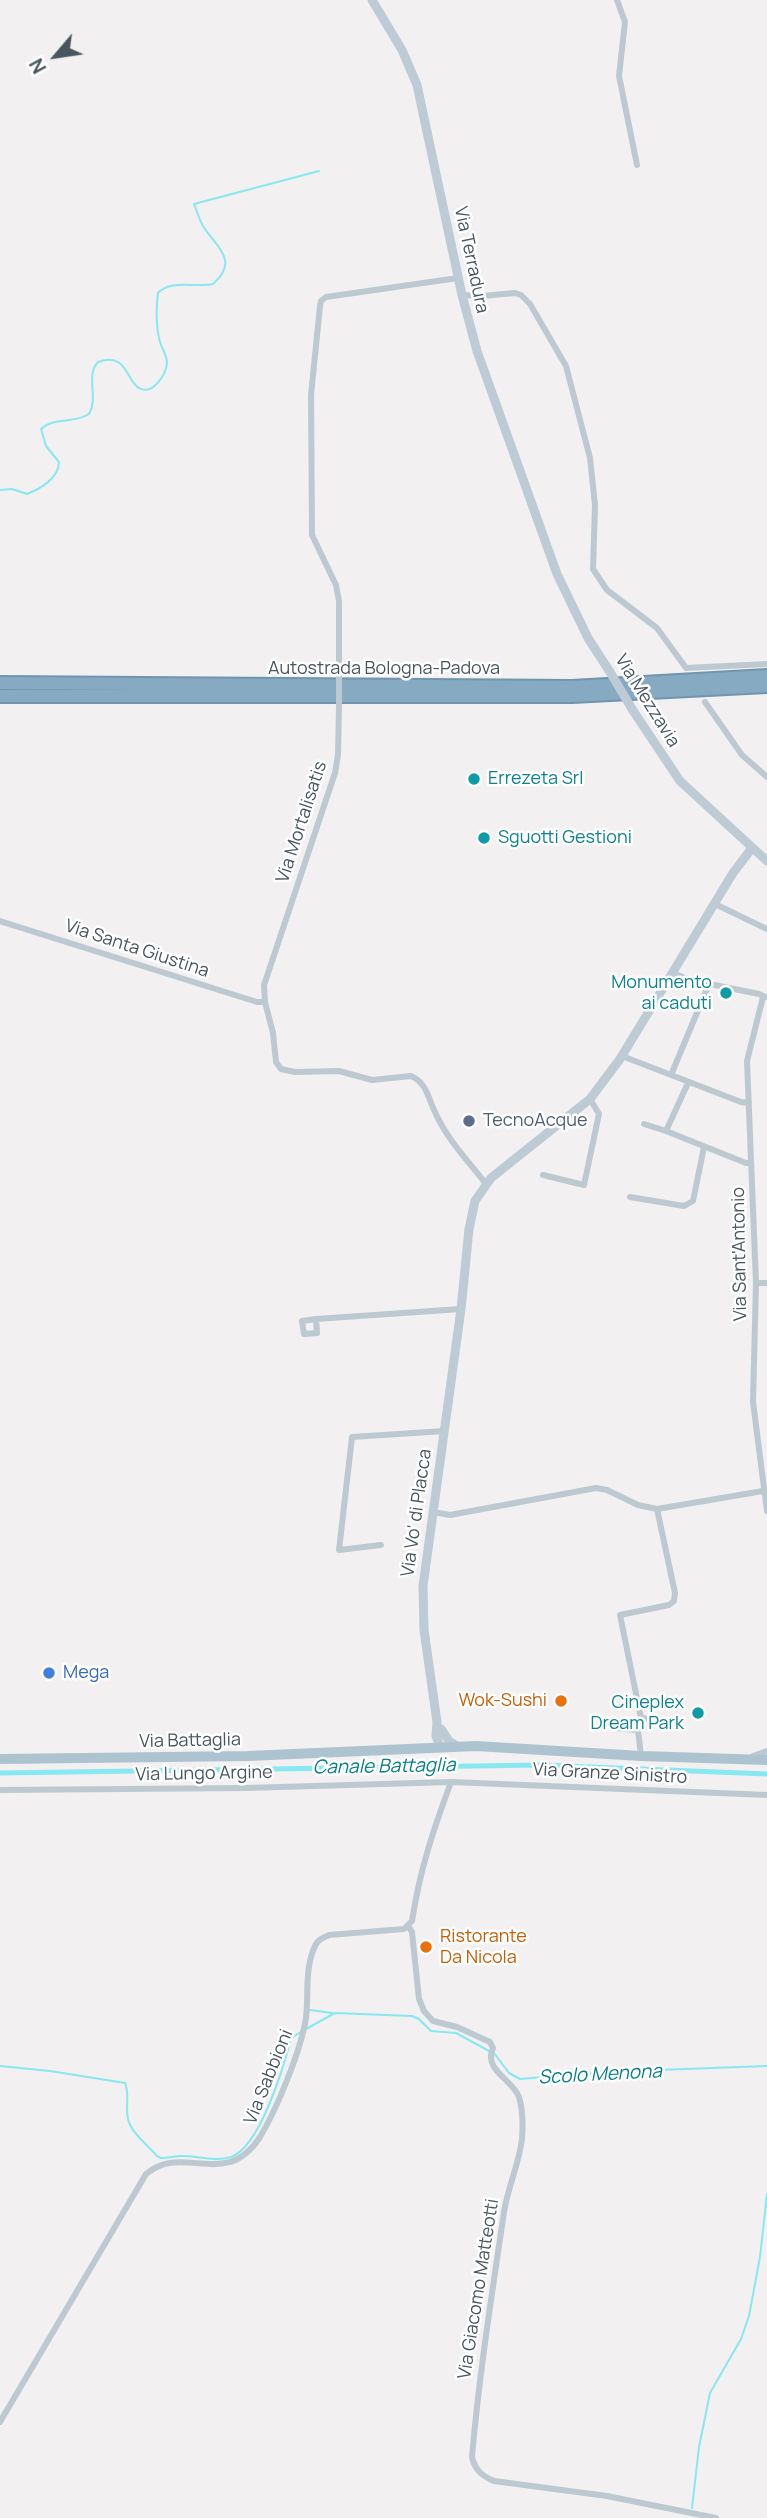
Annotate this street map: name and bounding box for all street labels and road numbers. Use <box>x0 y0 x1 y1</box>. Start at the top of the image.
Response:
street label: Via Terradura <box>449 205 493 315</box>
street label: Via Mezzavia <box>610 651 684 751</box>
street label: Autostrada Bologna-Padova <box>268 658 500 680</box>
street label: Via Mortalisatis <box>272 759 332 885</box>
street label: Via Santa Giustina <box>62 916 212 982</box>
street label: Via Sant'Antonio <box>728 1187 752 1321</box>
street label: Via Vo' di Placca <box>397 1448 437 1578</box>
street label: Via Battaglia <box>139 1729 241 1753</box>
street label: Via Granze Sinistro <box>532 1759 688 1789</box>
street label: Via Lungo Argine <box>135 1762 273 1786</box>
street label: Via Sabbioni <box>240 2026 298 2128</box>
street label: Via Giacomo Matteotti <box>454 2197 504 2381</box>

